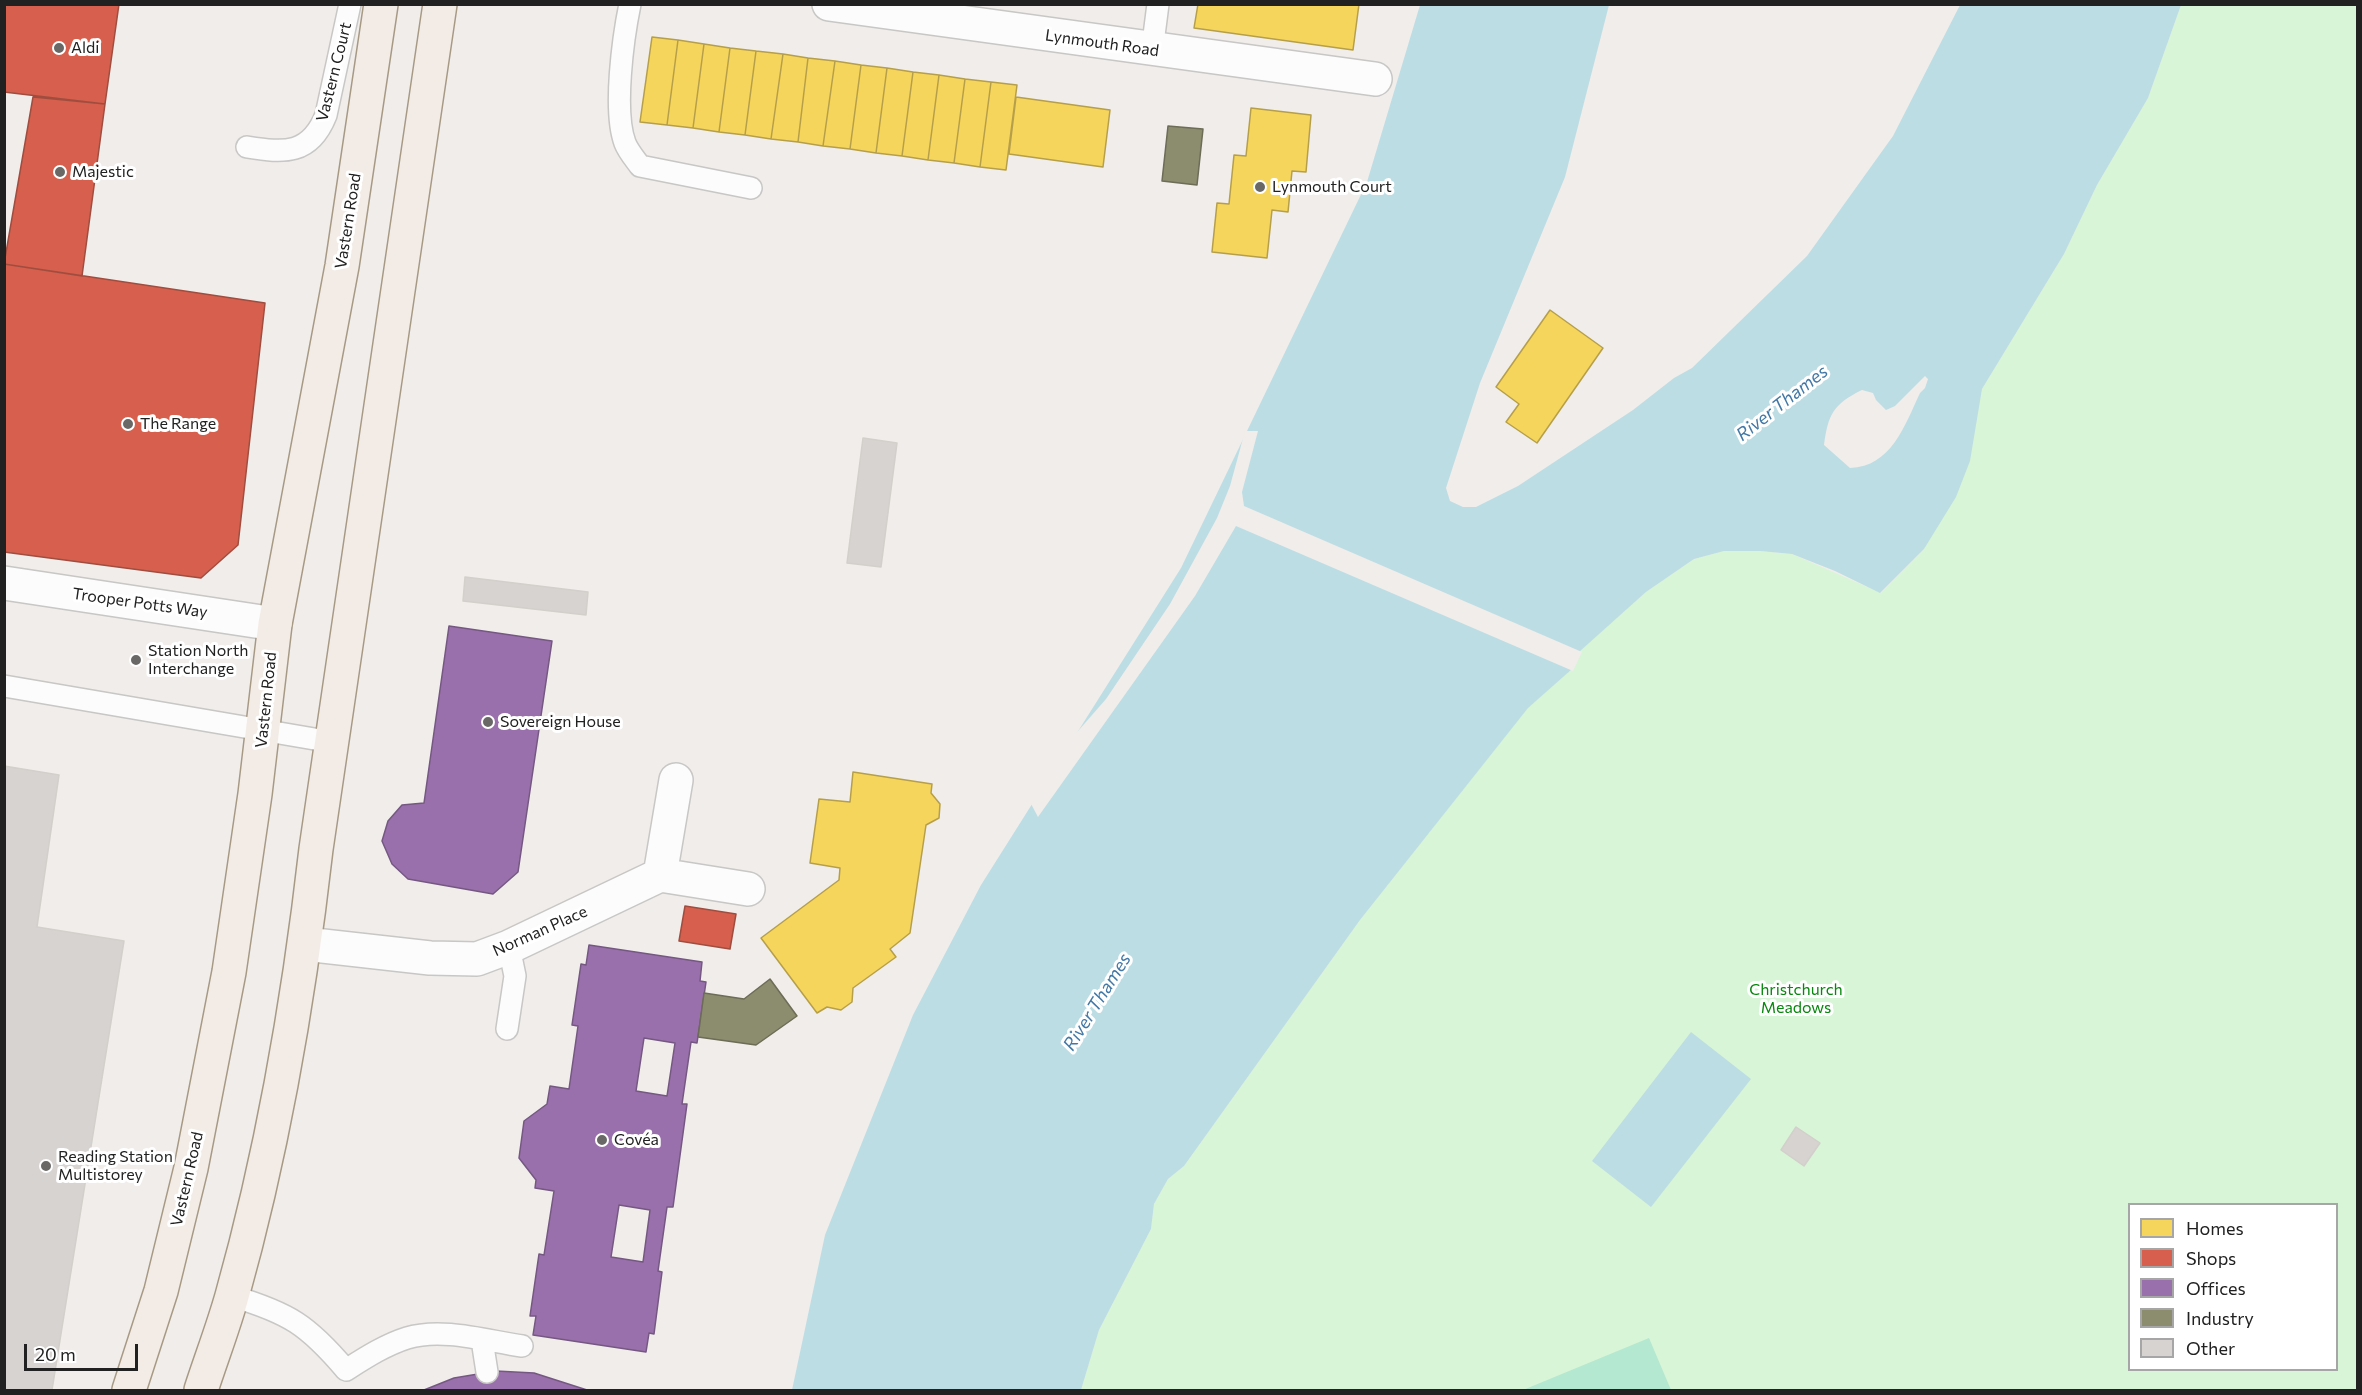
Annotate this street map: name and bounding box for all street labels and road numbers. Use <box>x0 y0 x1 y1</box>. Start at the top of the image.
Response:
street label: Vastern Court <box>312 20 356 124</box>
street label: Lynmouth Road <box>1044 26 1160 60</box>
street label: Vastern Road <box>331 172 365 270</box>
street label: Trooper Potts Way <box>71 584 209 622</box>
street label: Vastern Road <box>251 651 281 749</box>
street label: Norman Place <box>490 902 590 960</box>
street label: Vastern Road <box>167 1130 207 1228</box>

